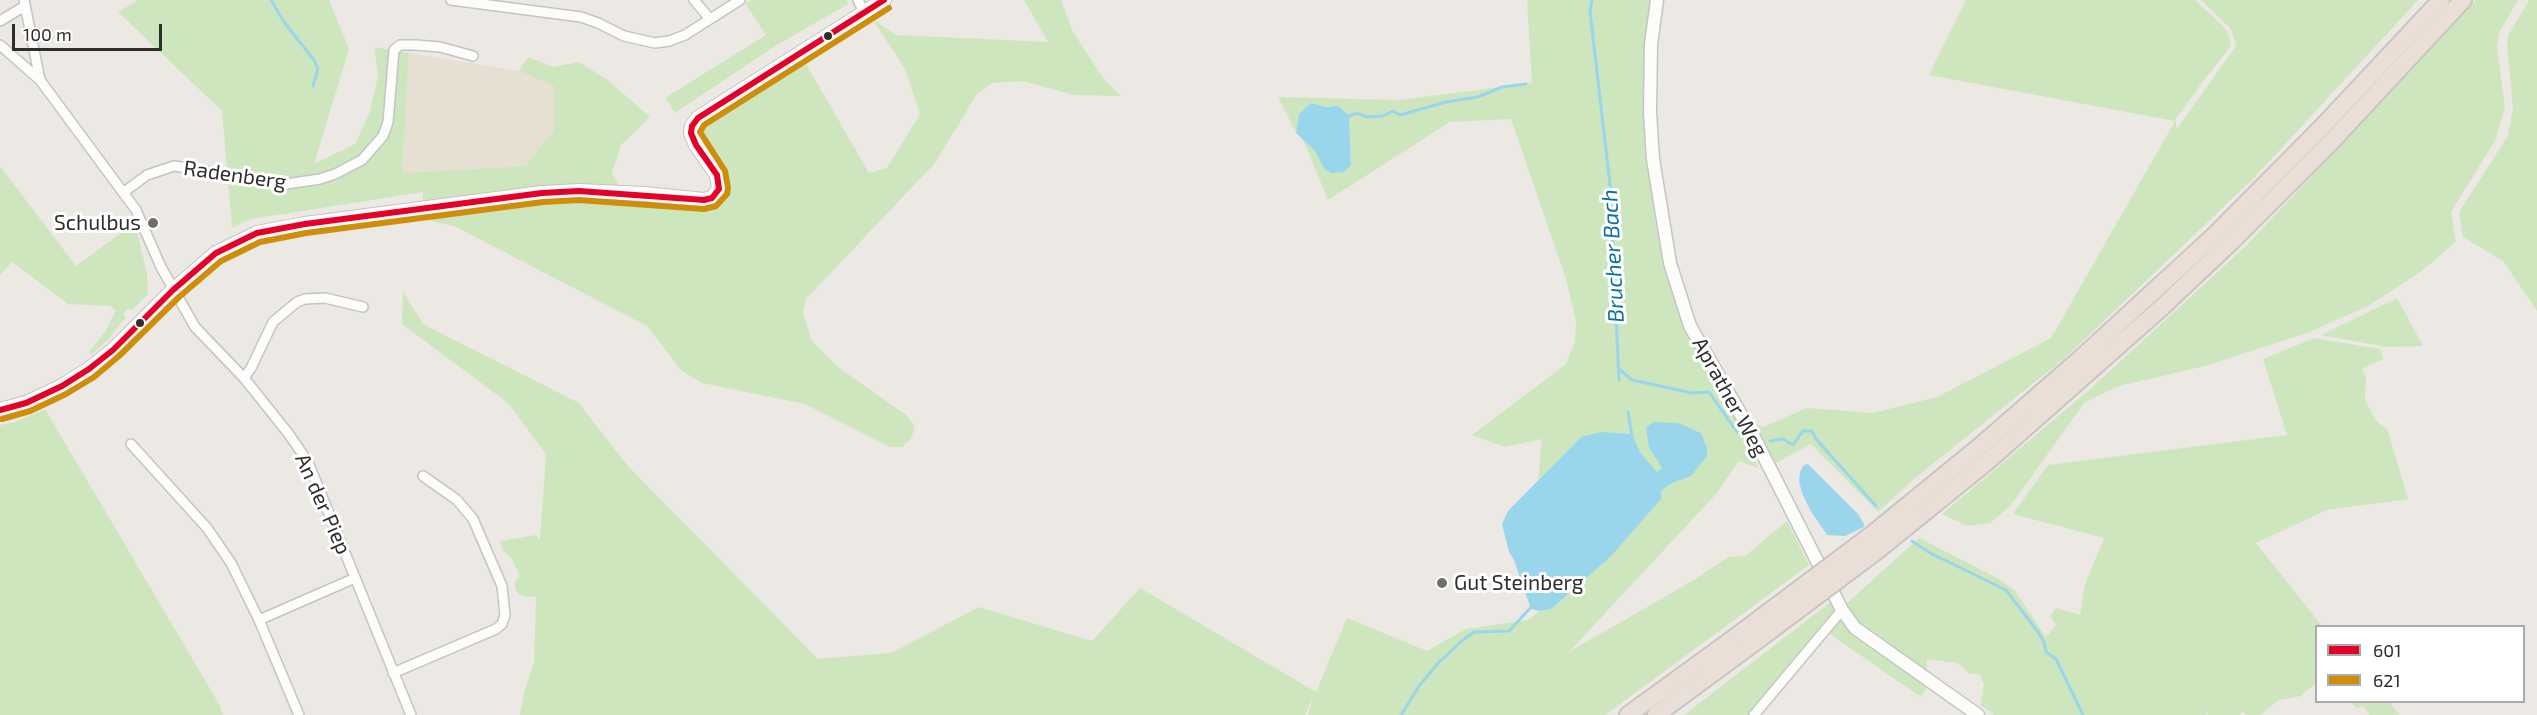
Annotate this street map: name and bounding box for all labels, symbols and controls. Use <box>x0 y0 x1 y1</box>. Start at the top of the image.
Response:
scale bar <box>15 12 165 50</box>
text: 100 m <box>23 23 72 45</box>
unlabelled marker <box>822 30 834 42</box>
street label: Radenberg <box>182 155 288 195</box>
water label: Brucher Bach <box>1596 189 1630 323</box>
place label: Schulbus <box>54 210 141 236</box>
marker: Schulbus <box>146 216 160 230</box>
unlabelled marker <box>134 317 146 329</box>
street label: Aprather Weg <box>1687 333 1773 461</box>
street label: An der Piep <box>290 450 356 558</box>
place label: Gut Steinberg <box>1454 570 1583 596</box>
marker: Gut Steinberg <box>1435 576 1449 590</box>
legend <box>2315 625 2525 703</box>
text: 601 <box>2373 639 2401 661</box>
text: 621 <box>2373 669 2401 691</box>

